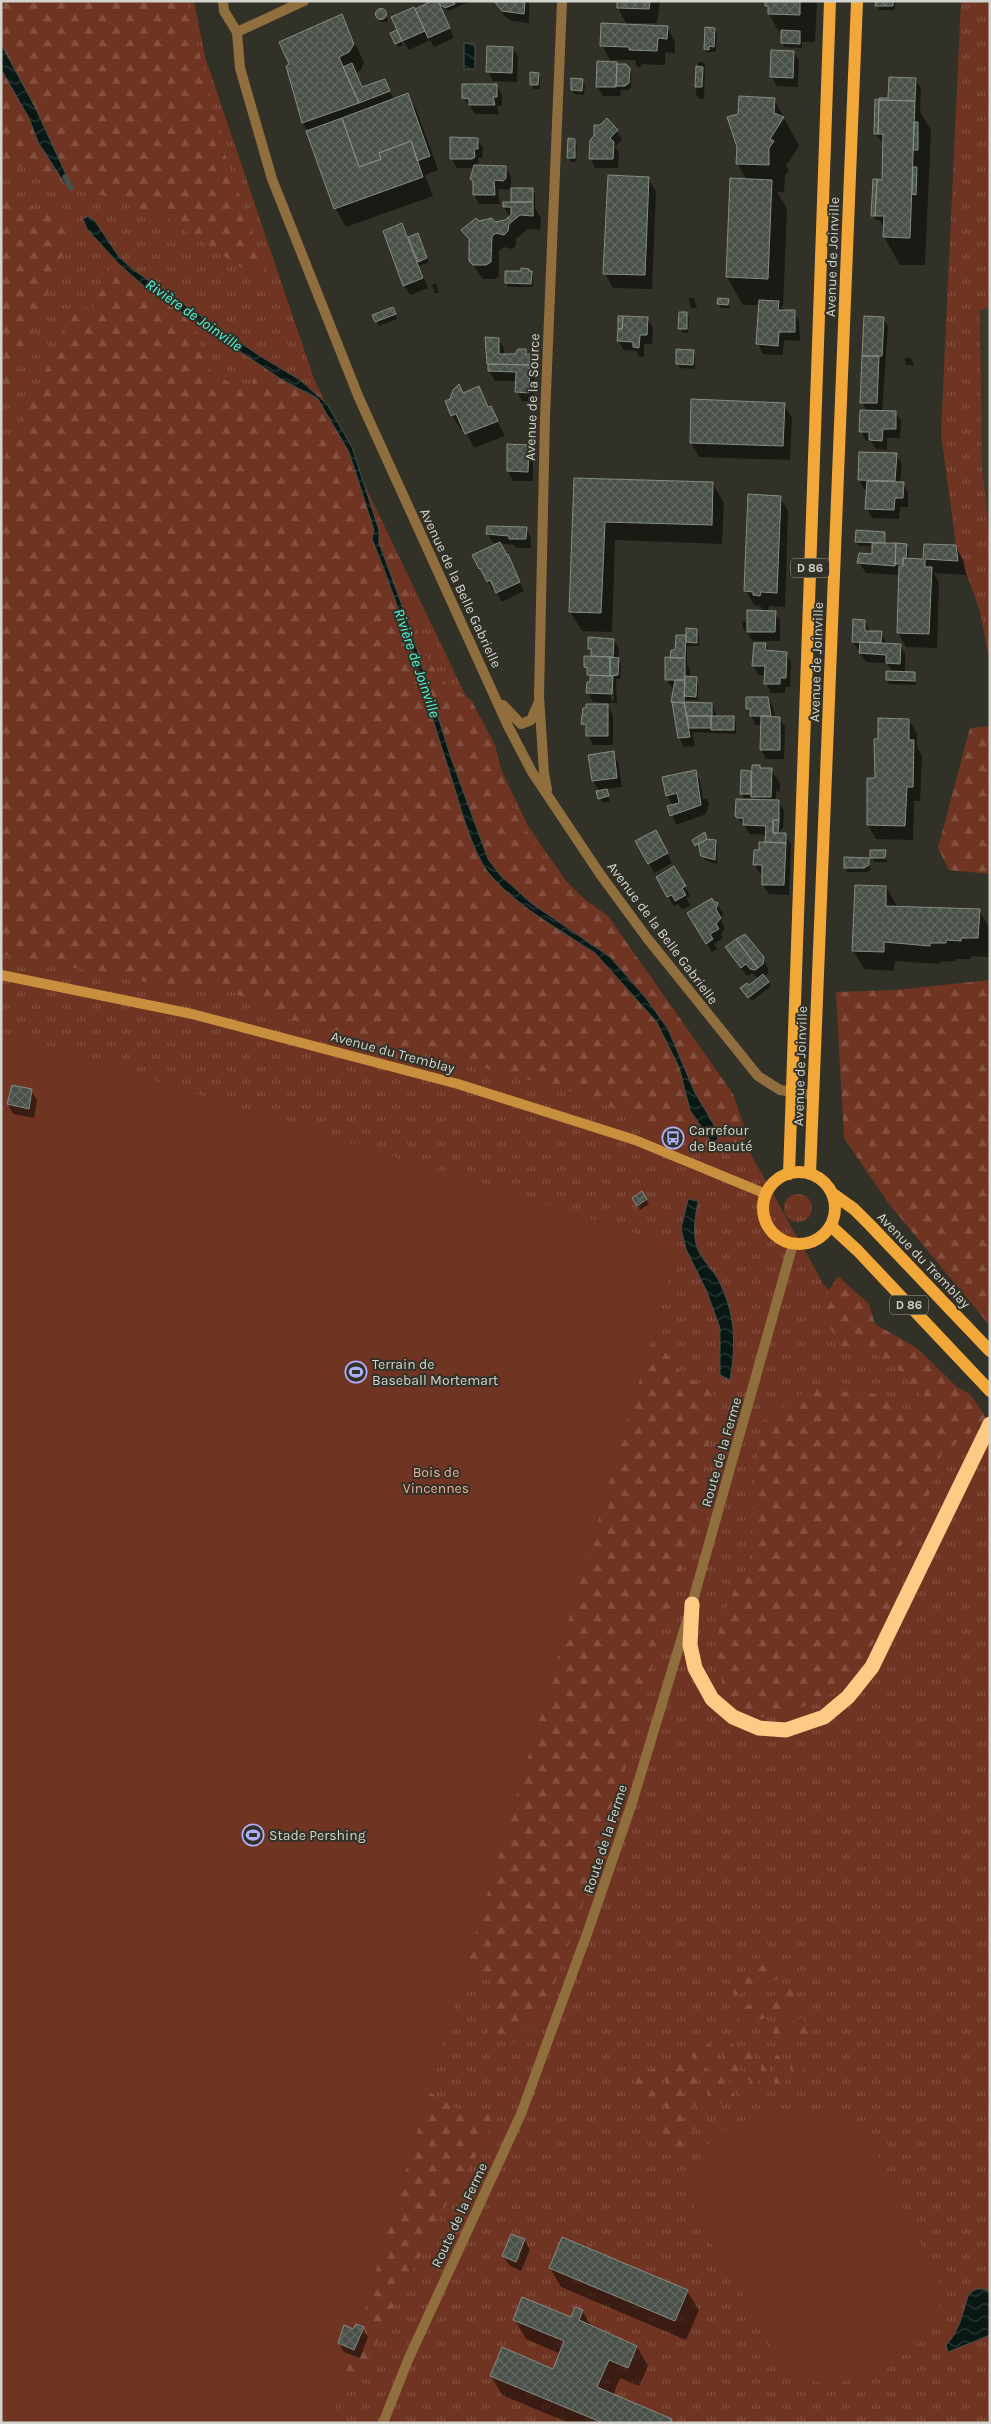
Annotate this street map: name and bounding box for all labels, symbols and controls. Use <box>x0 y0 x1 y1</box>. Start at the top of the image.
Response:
street label: Avenue de Joinville <box>822 197 843 317</box>
water label: Rivière de Joinville <box>142 275 246 355</box>
street label: Avenue de la Source <box>522 333 543 461</box>
street label: Avenue de la Belle Gabrielle <box>416 506 505 671</box>
road number: D 86 <box>791 558 829 578</box>
street label: Avenue de Joinville <box>806 602 827 722</box>
water label: Rivière de Joinville <box>390 606 444 720</box>
street label: Avenue de la Belle Gabrielle <box>603 859 722 1008</box>
street label: Avenue de Joinville <box>790 1006 811 1126</box>
street label: Avenue du Tremblay <box>329 1028 457 1077</box>
place label: Carrefour de Beauté <box>689 1122 752 1155</box>
bus stop icon: Carrefour de Beauté <box>661 1126 685 1150</box>
street label: Avenue du Tremblay <box>873 1209 974 1312</box>
road number: D 86 <box>890 1296 928 1314</box>
place label: Terrain de Baseball Mortemart <box>372 1356 498 1389</box>
sports icon: Terrain de Baseball Mortemart <box>344 1360 368 1384</box>
street label: Route de la Ferme <box>698 1395 745 1509</box>
park label: Bois de Vincennes <box>403 1464 469 1497</box>
street label: Route de la Ferme <box>580 1782 631 1896</box>
sports icon: Stade Pershing <box>241 1823 265 1847</box>
place label: Stade Pershing <box>269 1827 366 1844</box>
street label: Route de la Ferme <box>428 2160 491 2270</box>

